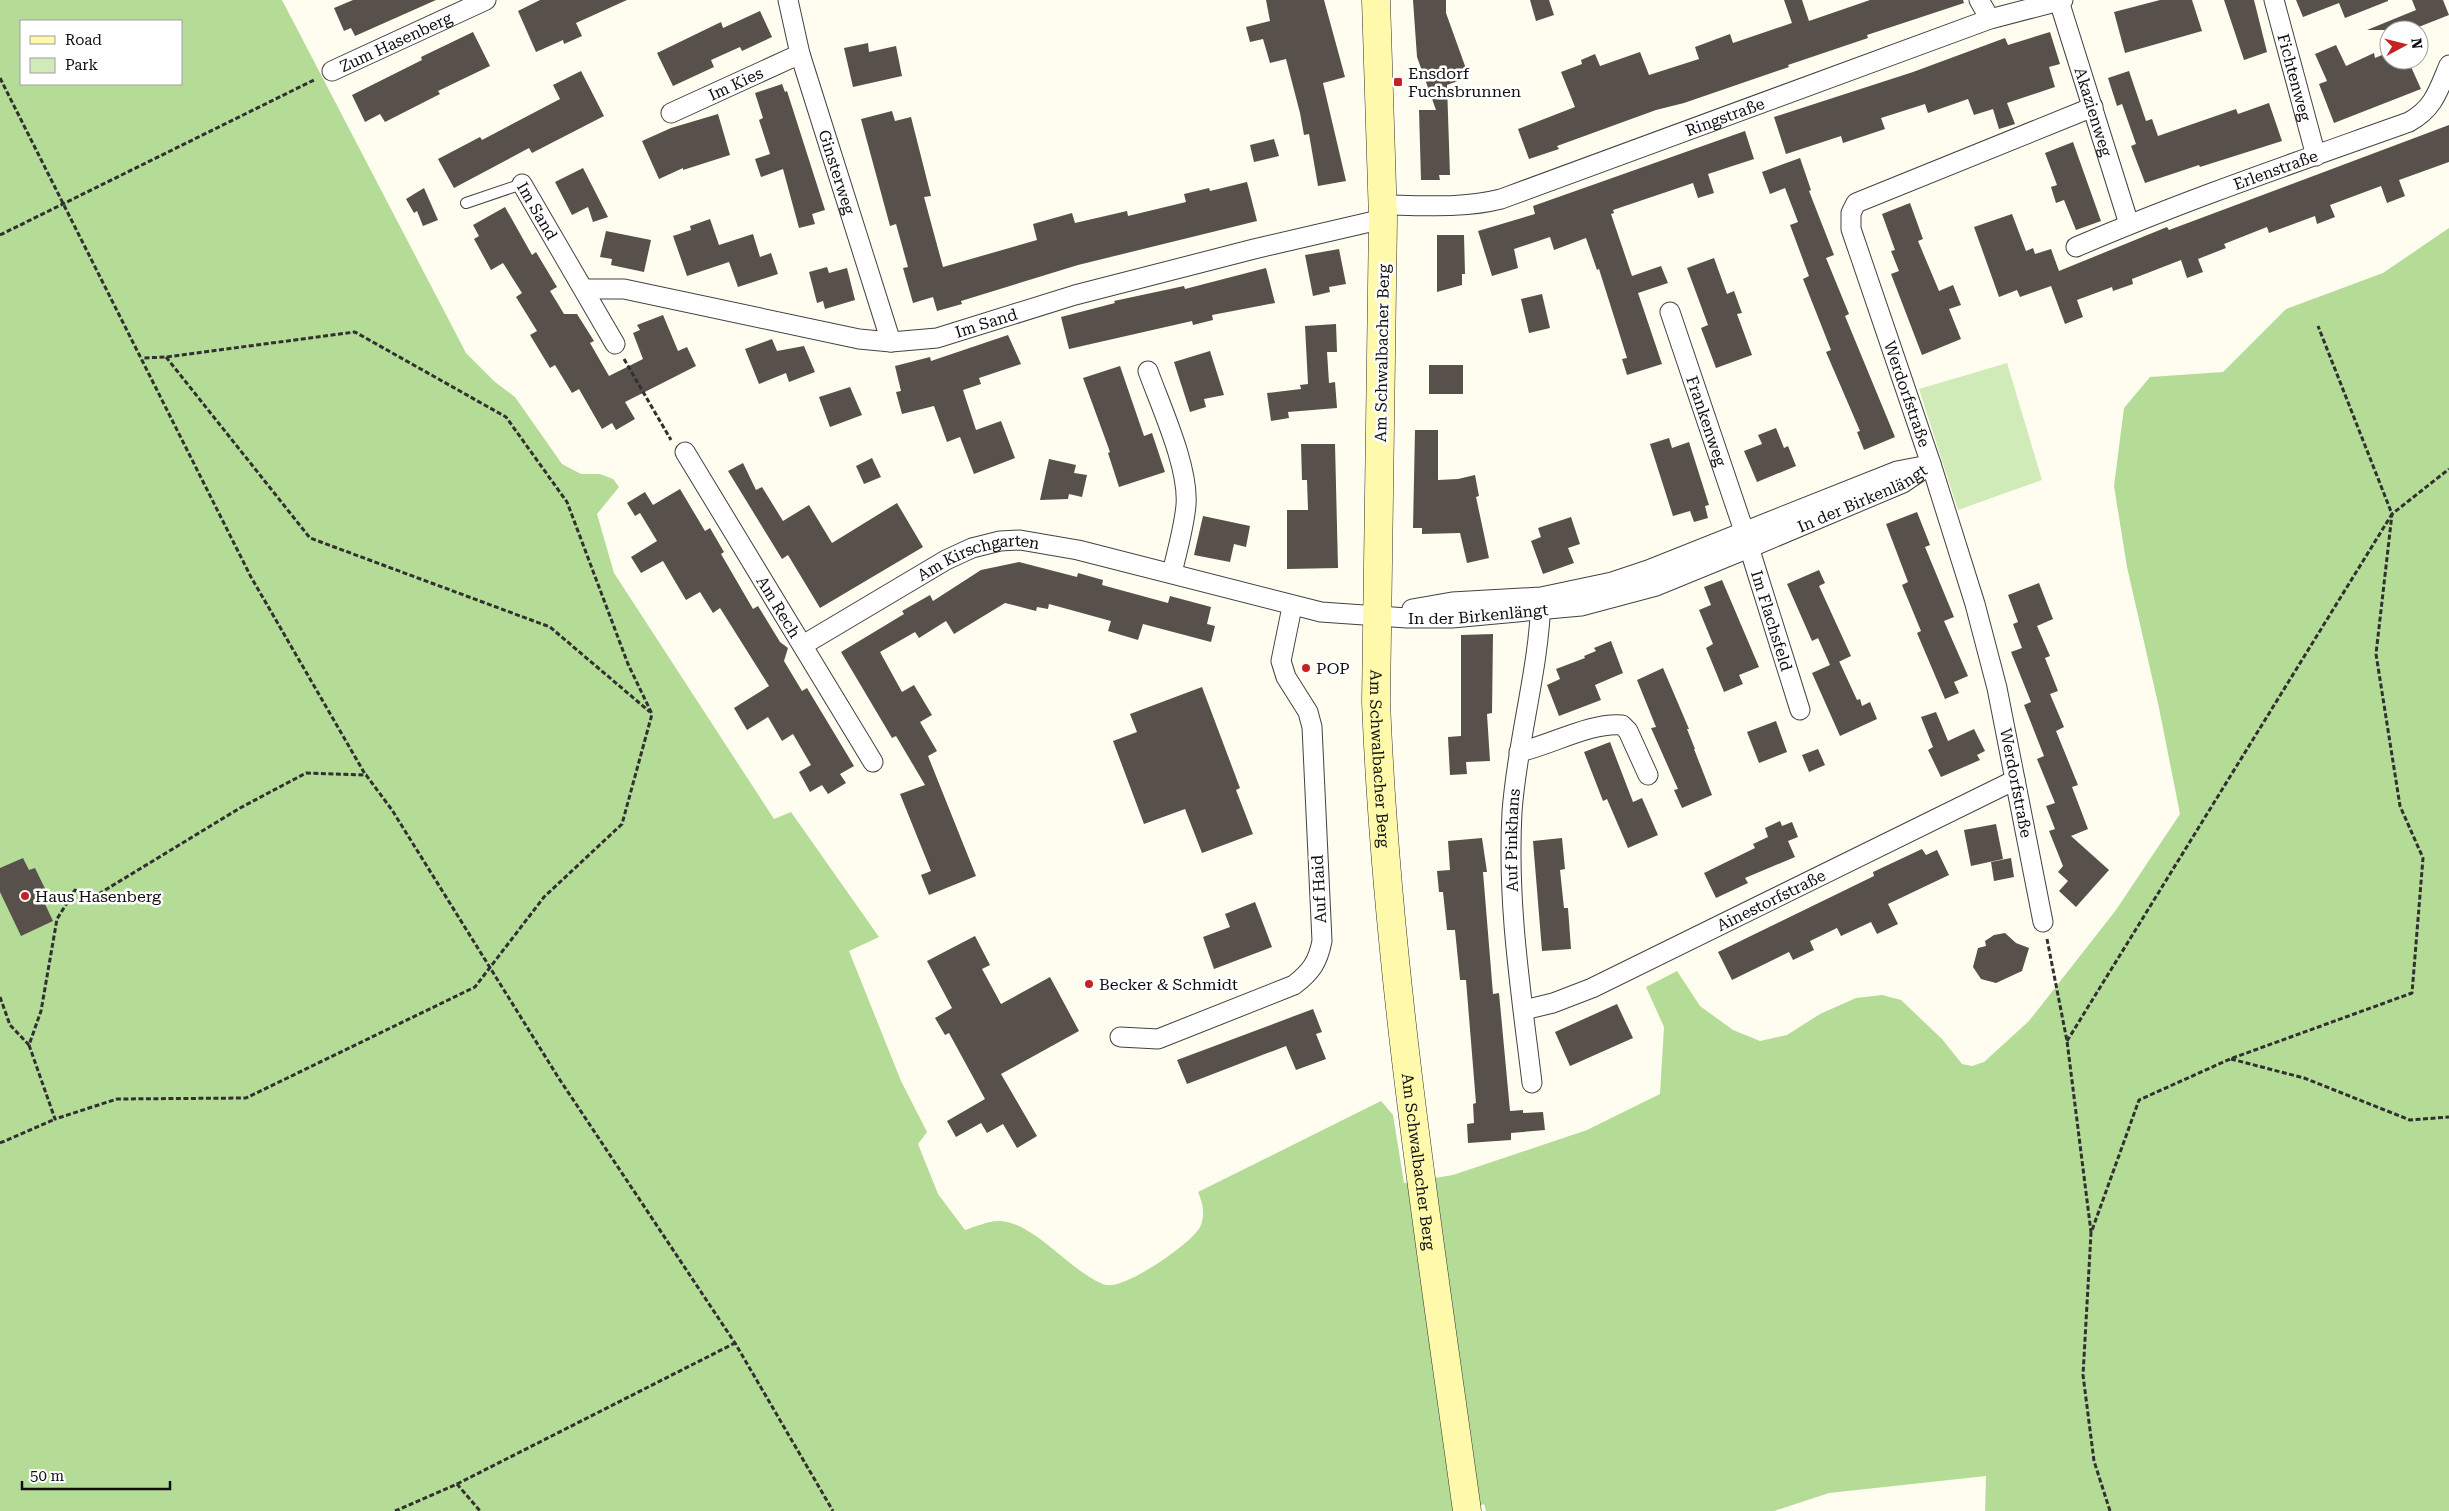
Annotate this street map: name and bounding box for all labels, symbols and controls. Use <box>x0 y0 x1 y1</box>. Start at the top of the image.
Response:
street label: Zum Hasenberg <box>336 7 456 76</box>
legend <box>20 20 182 85</box>
north arrow <box>2379 20 2429 70</box>
text: Road <box>65 31 102 49</box>
street label: Fichtenweg <box>2274 32 2316 124</box>
text: N <box>2408 37 2426 50</box>
text: Park <box>65 56 99 74</box>
street label: Im Kies <box>705 63 766 104</box>
place label: Ensdorf Fuchsbrunnen <box>1408 64 1521 101</box>
street label: Akazienweg <box>2071 65 2117 159</box>
marker: Ensdorf Fuchsbrunnen <box>1392 76 1404 88</box>
street label: Ringstraße <box>1683 93 1767 140</box>
street label: Ginsterweg <box>815 127 860 217</box>
street label: Erlenstraße <box>2231 146 2320 194</box>
street label: Im Sand <box>513 178 562 243</box>
street label: Am Schwalbacher Berg <box>1371 263 1393 442</box>
street label: Im Sand <box>953 304 1019 341</box>
street label: Werdorfstraße <box>1880 338 1934 450</box>
street label: Frankenweg <box>1683 373 1731 469</box>
street label: In der Birkenlängt <box>1795 460 1930 536</box>
street label: Am Kirschgarten <box>914 530 1041 585</box>
street label: Im Flachsfeld <box>1747 568 1797 673</box>
street label: Am Rech <box>753 572 805 641</box>
street label: In der Birkenlängt <box>1408 600 1549 628</box>
place label: POP <box>1316 659 1350 678</box>
marker: POP <box>1300 662 1312 674</box>
street label: Am Schwalbacher Berg <box>1366 670 1394 849</box>
street label: Werdorfstraße <box>1996 727 2036 839</box>
street label: Auf Pinkhans <box>1501 787 1524 892</box>
street label: Auf Haid <box>1308 854 1330 924</box>
street label: Ainestorfstraße <box>1713 865 1829 935</box>
place label: Haus Hasenberg <box>35 887 162 906</box>
marker: Haus Hasenberg <box>19 890 31 902</box>
place label: Becker & Schmidt <box>1099 975 1238 994</box>
marker: Becker & Schmidt <box>1083 978 1095 990</box>
street label: Am Schwalbacher Berg <box>1398 1072 1440 1252</box>
scale bar <box>22 1458 170 1490</box>
text: 50 m <box>30 1467 65 1485</box>

